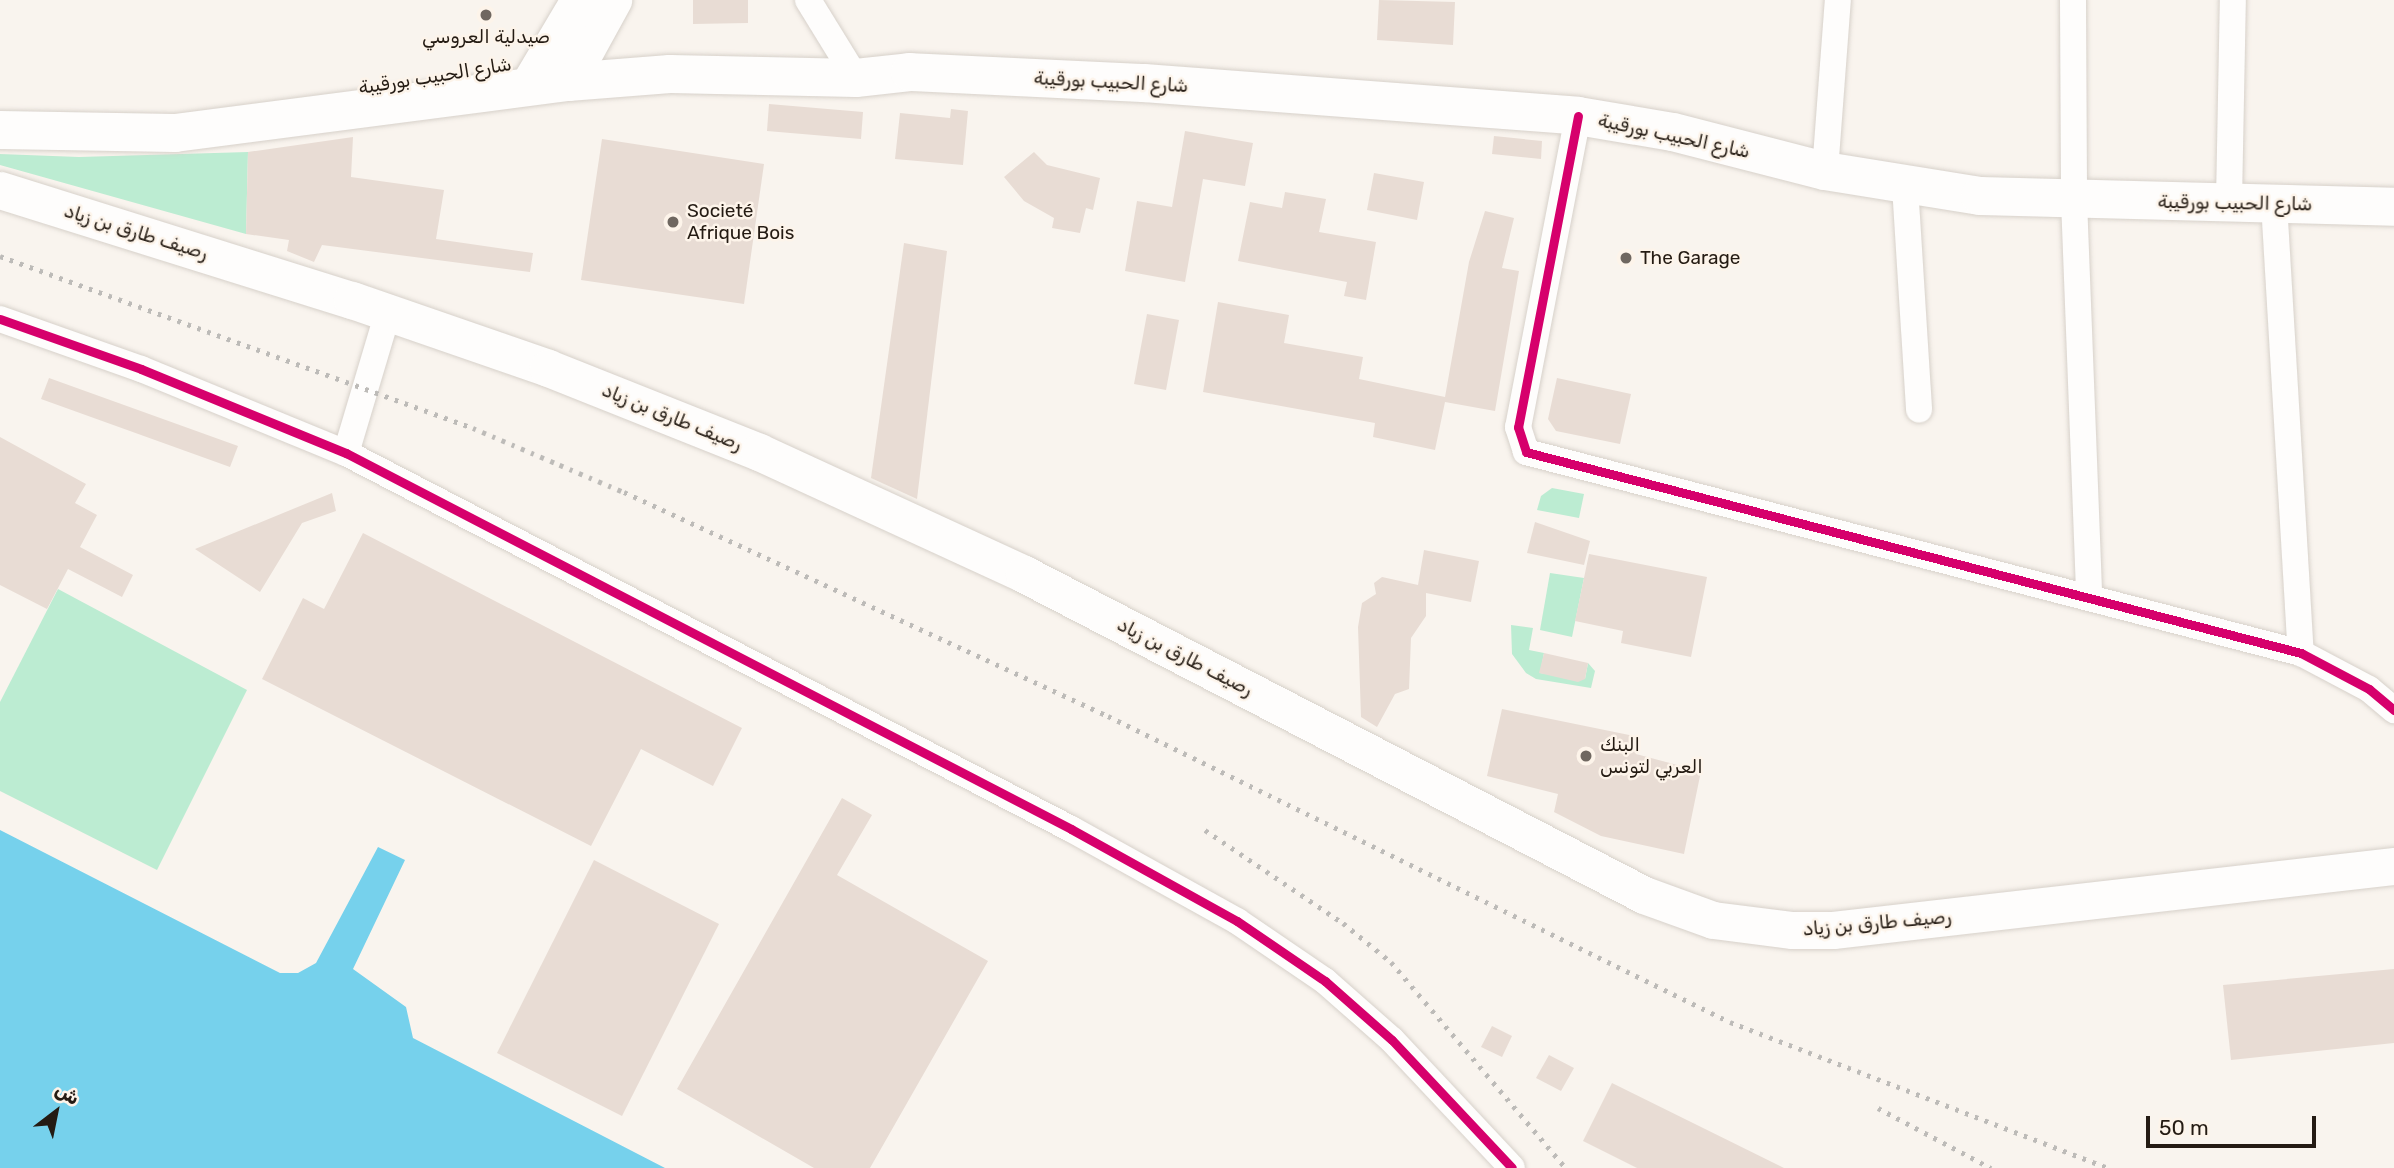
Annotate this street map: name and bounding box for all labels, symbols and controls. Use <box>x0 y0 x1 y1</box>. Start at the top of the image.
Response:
marker: صيدلية العروسي <box>478 7 494 23</box>
place label: صيدلية العروسي <box>422 26 550 48</box>
street label: شارع الحبيب بورقيبة <box>357 53 513 99</box>
street label: شارع الحبيب بورقيبة <box>1033 67 1189 97</box>
street label: شارع الحبيب بورقيبة <box>1596 109 1752 163</box>
street label: شارع الحبيب بورقيبة <box>2157 190 2313 216</box>
street label: رصيف طارق بن زياد <box>61 199 211 265</box>
place label: Societé Afrique Bois <box>687 200 794 244</box>
marker: Societé Afrique Bois <box>665 214 681 230</box>
place label: The Garage <box>1640 247 1740 269</box>
marker: The Garage <box>1618 250 1634 266</box>
street label: رصيف طارق بن زياد <box>599 378 745 456</box>
street label: رصيف طارق بن زياد <box>1113 613 1257 701</box>
place label: البنك العربي لتونس <box>1600 734 1703 778</box>
marker: البنك العربي لتونس <box>1578 748 1594 764</box>
street label: رصيف طارق بن زياد <box>1802 905 1952 941</box>
north arrow <box>21 1077 91 1147</box>
text: ش <box>51 1078 84 1110</box>
scale bar <box>2149 1102 2319 1146</box>
text: 50 m <box>2159 1115 2209 1140</box>

